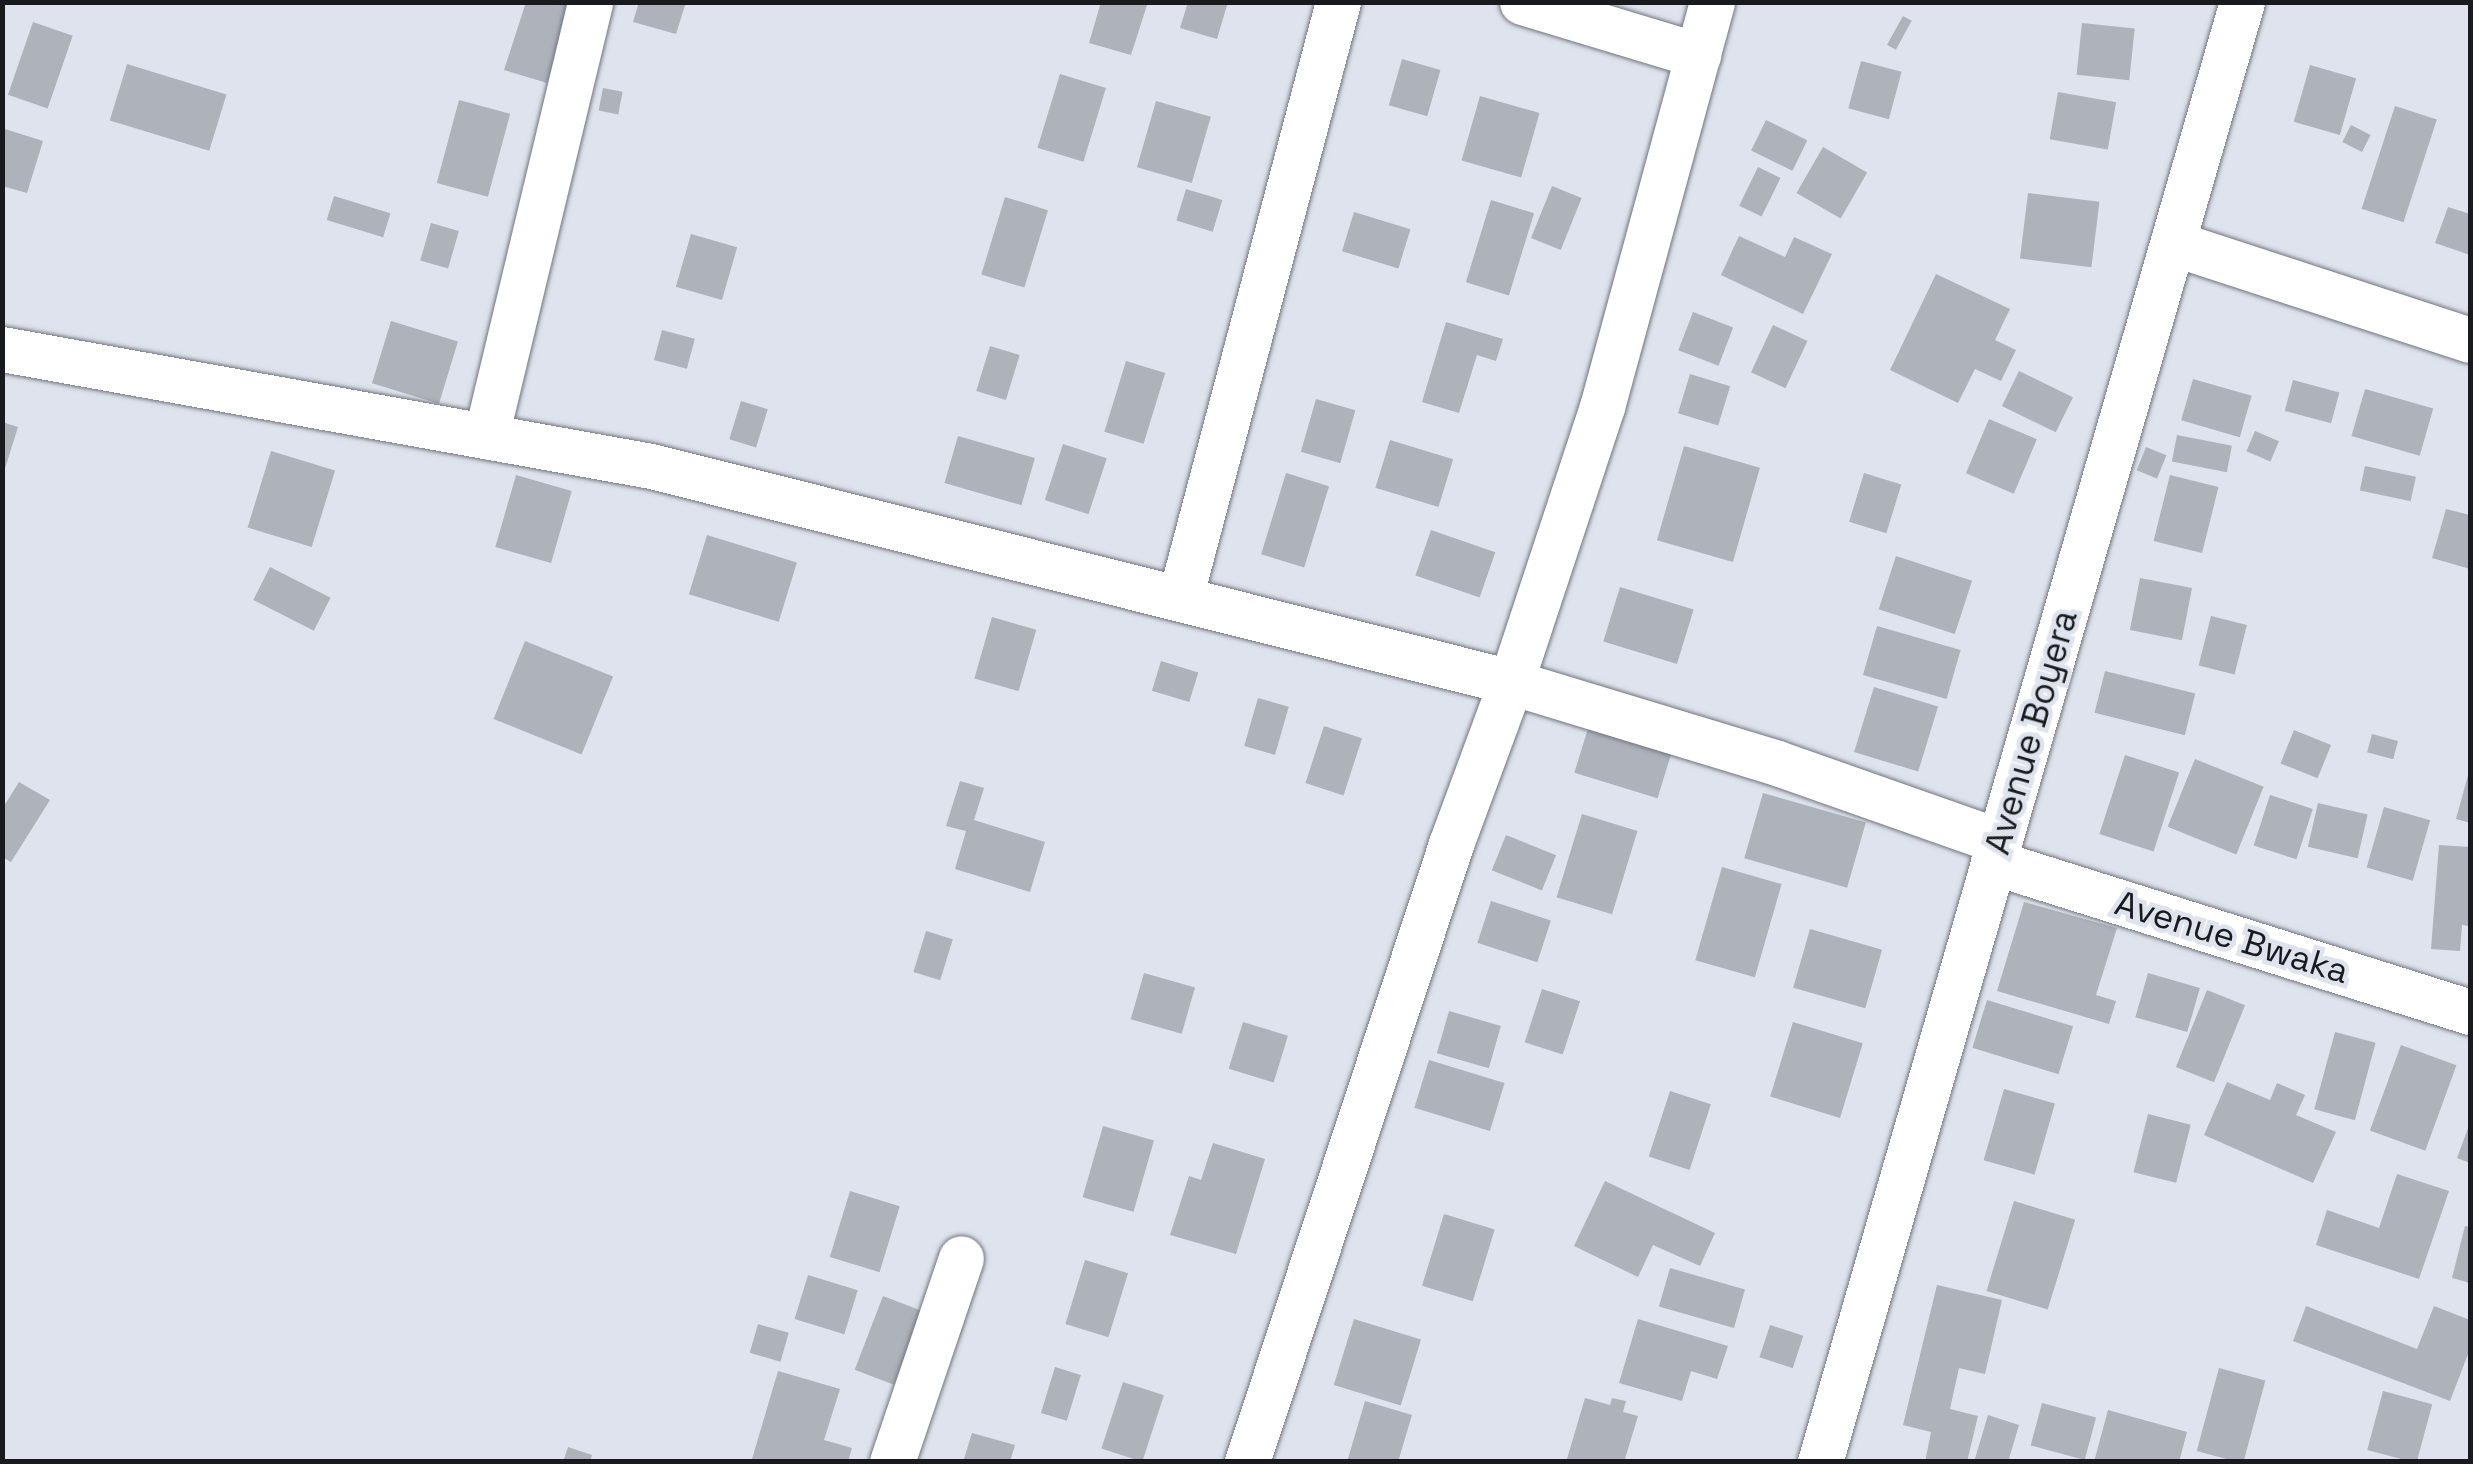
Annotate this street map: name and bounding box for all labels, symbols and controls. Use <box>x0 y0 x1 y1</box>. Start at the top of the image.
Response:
street label: Avenue Boyera <box>1976 605 2086 859</box>
street label: Avenue Bwaka <box>2110 882 2354 992</box>

